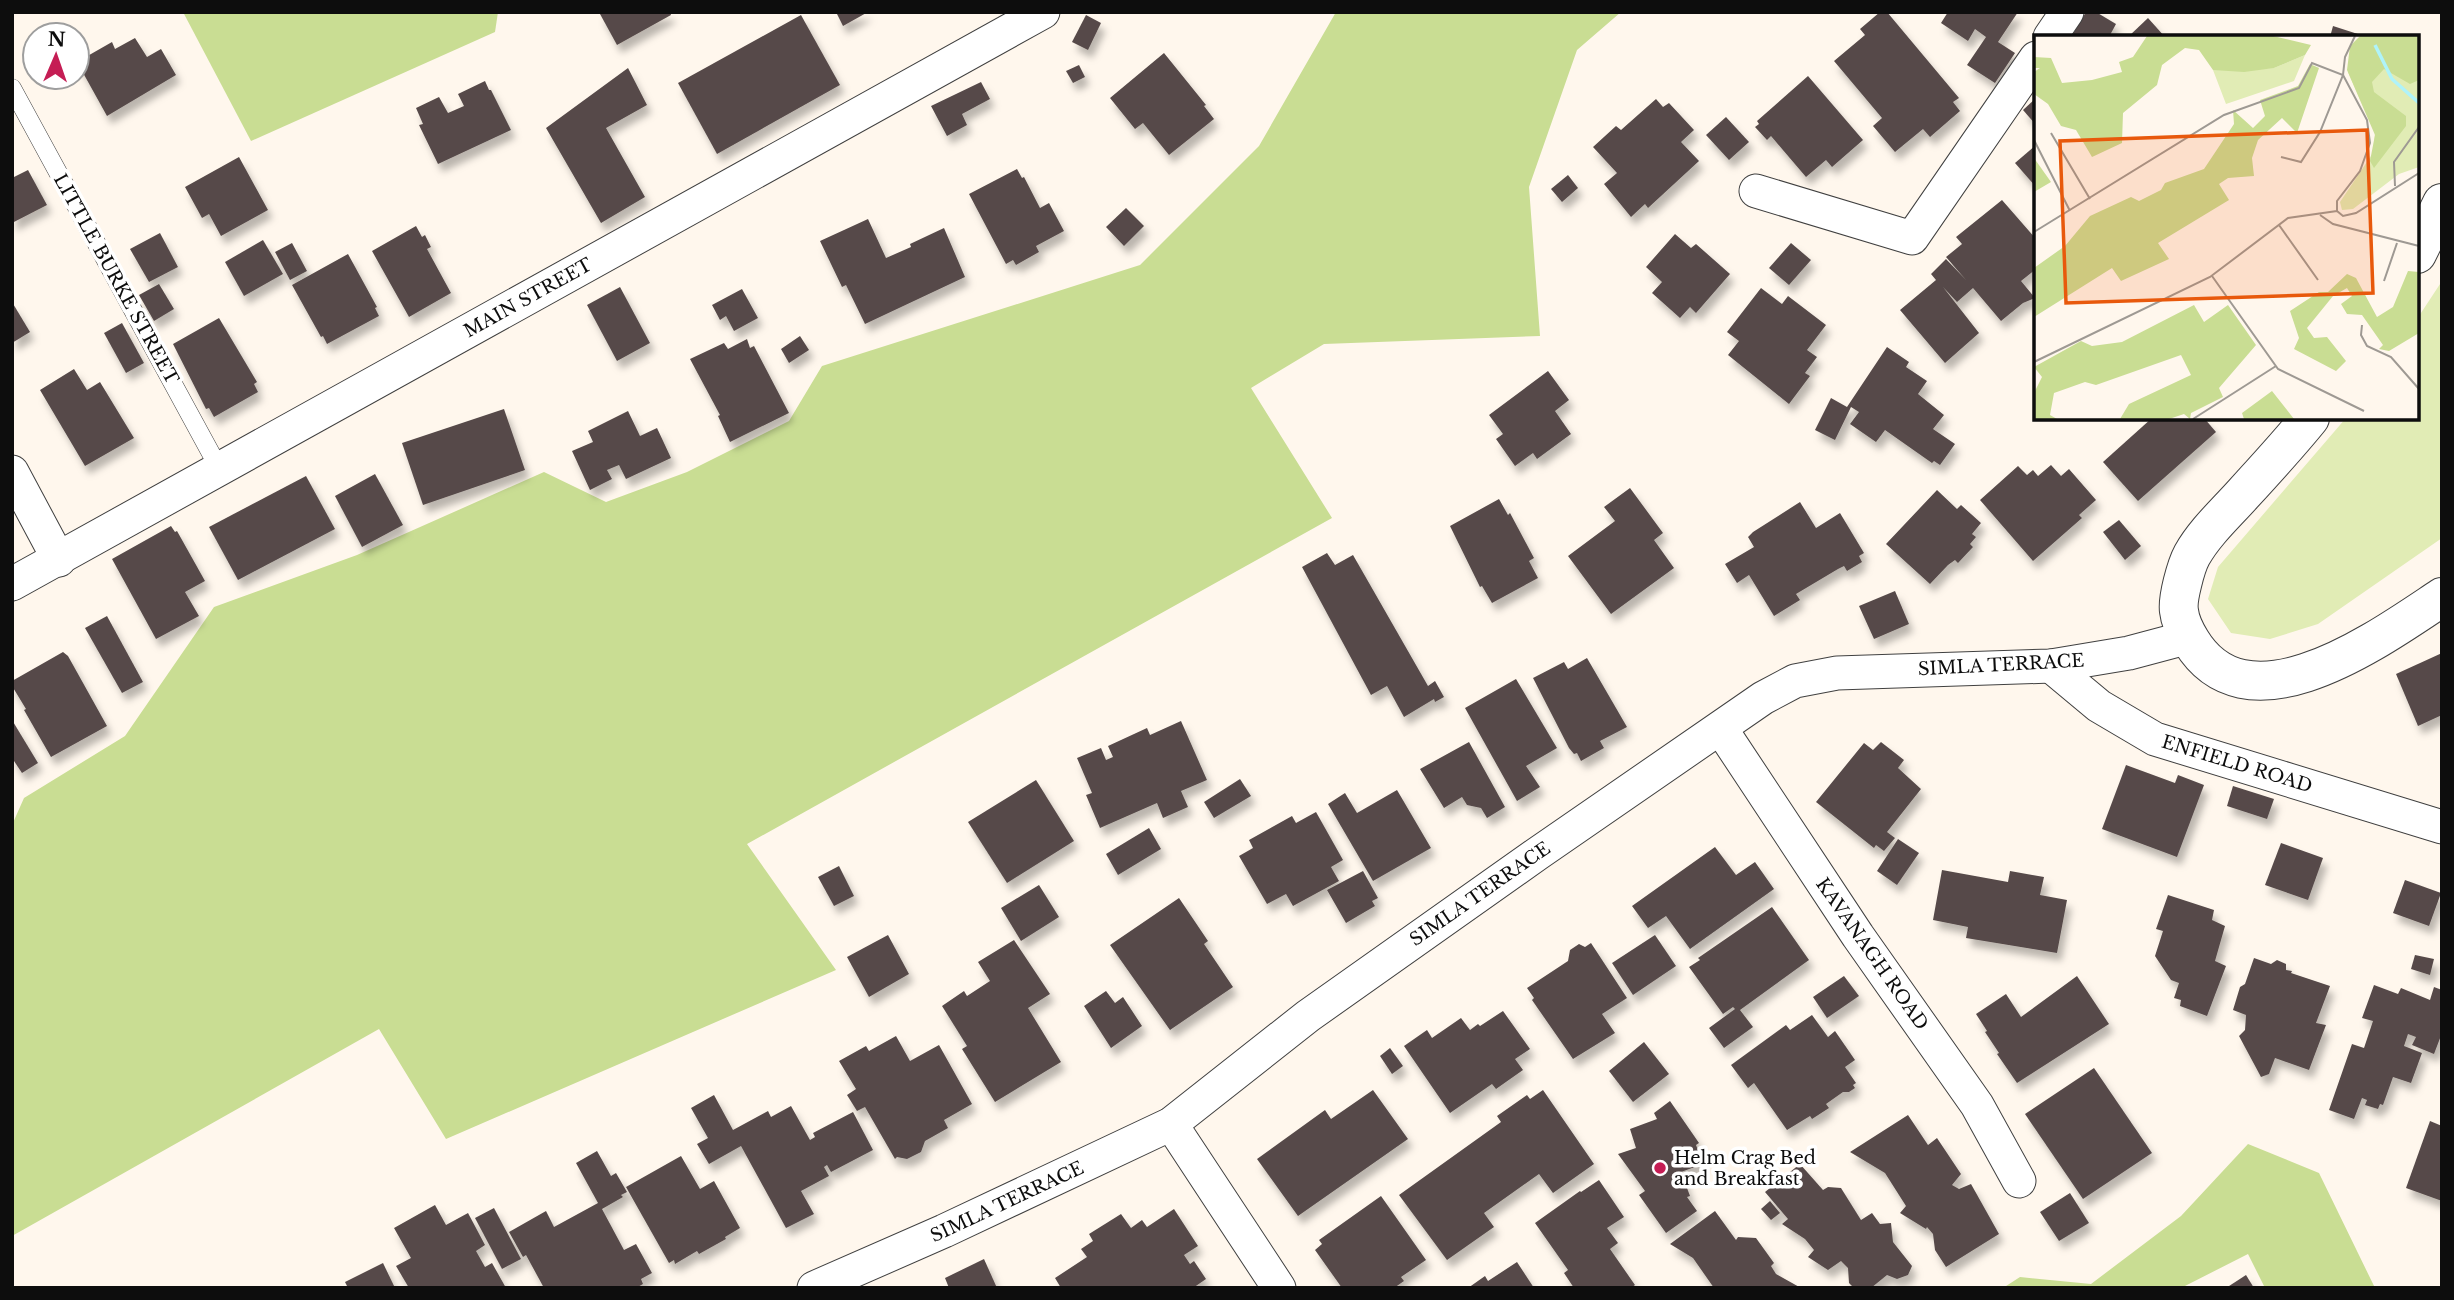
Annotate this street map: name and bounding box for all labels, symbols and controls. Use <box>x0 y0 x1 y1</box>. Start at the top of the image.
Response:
north arrow <box>21 21 91 91</box>
text: N <box>47 28 66 51</box>
inset map <box>2034 35 2419 420</box>
street label: LITTLE BURKE STREET <box>49 170 183 388</box>
street label: MAIN STREET <box>460 253 596 342</box>
street label: SIMLA TERRACE <box>1917 650 2085 680</box>
street label: ENFIELD ROAD <box>2159 731 2315 797</box>
street label: SIMLA TERRACE <box>1406 837 1554 951</box>
street label: KAVANAGH ROAD <box>1811 874 1933 1034</box>
place label: Helm Crag Bed and Breakfast <box>1674 1147 1816 1190</box>
street label: SIMLA TERRACE <box>927 1157 1087 1247</box>
marker: Helm Crag Bed and Breakfast <box>1652 1160 1668 1176</box>

